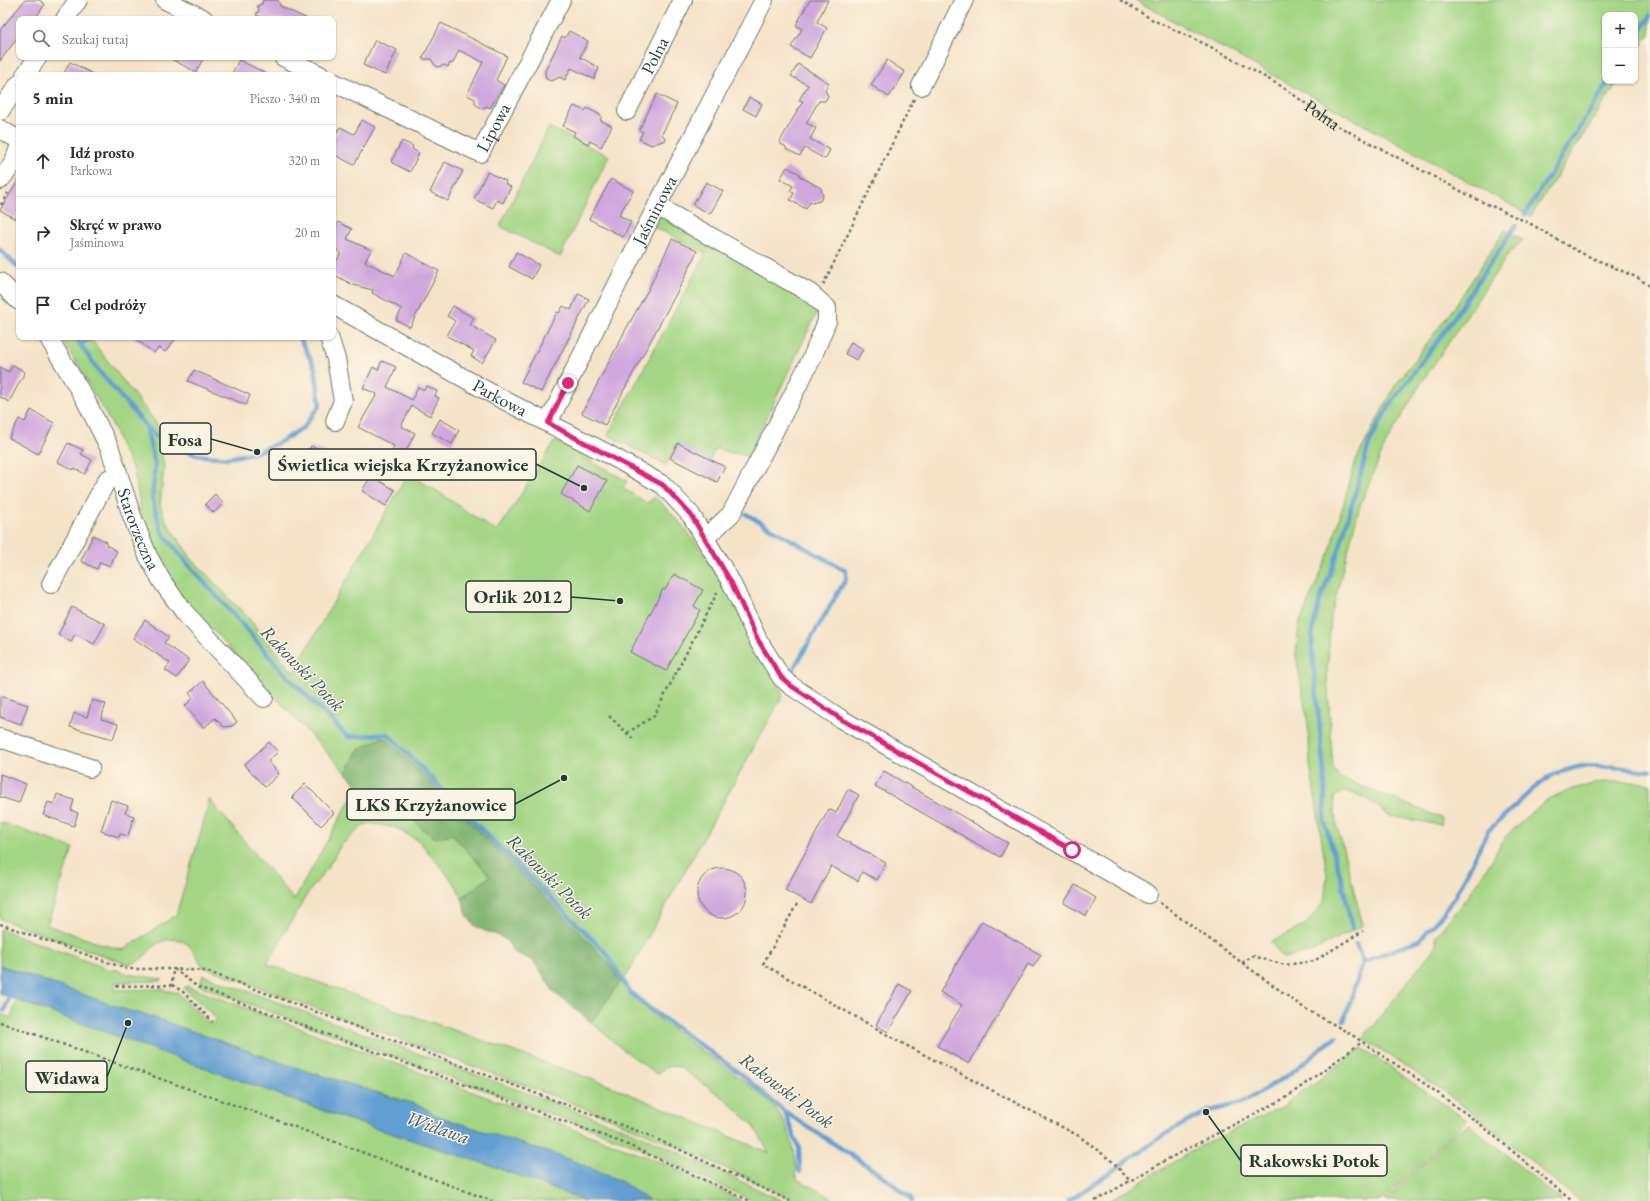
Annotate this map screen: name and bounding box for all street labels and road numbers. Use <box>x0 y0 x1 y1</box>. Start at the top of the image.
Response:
street label: Polna <box>635 32 674 78</box>
street label: Polna <box>1300 94 1346 135</box>
street label: Lipowa <box>471 98 516 156</box>
street label: Jaśminowa <box>626 171 682 250</box>
street label: Parkowa <box>469 373 532 422</box>
street label: Starorzeczna <box>113 485 166 575</box>

